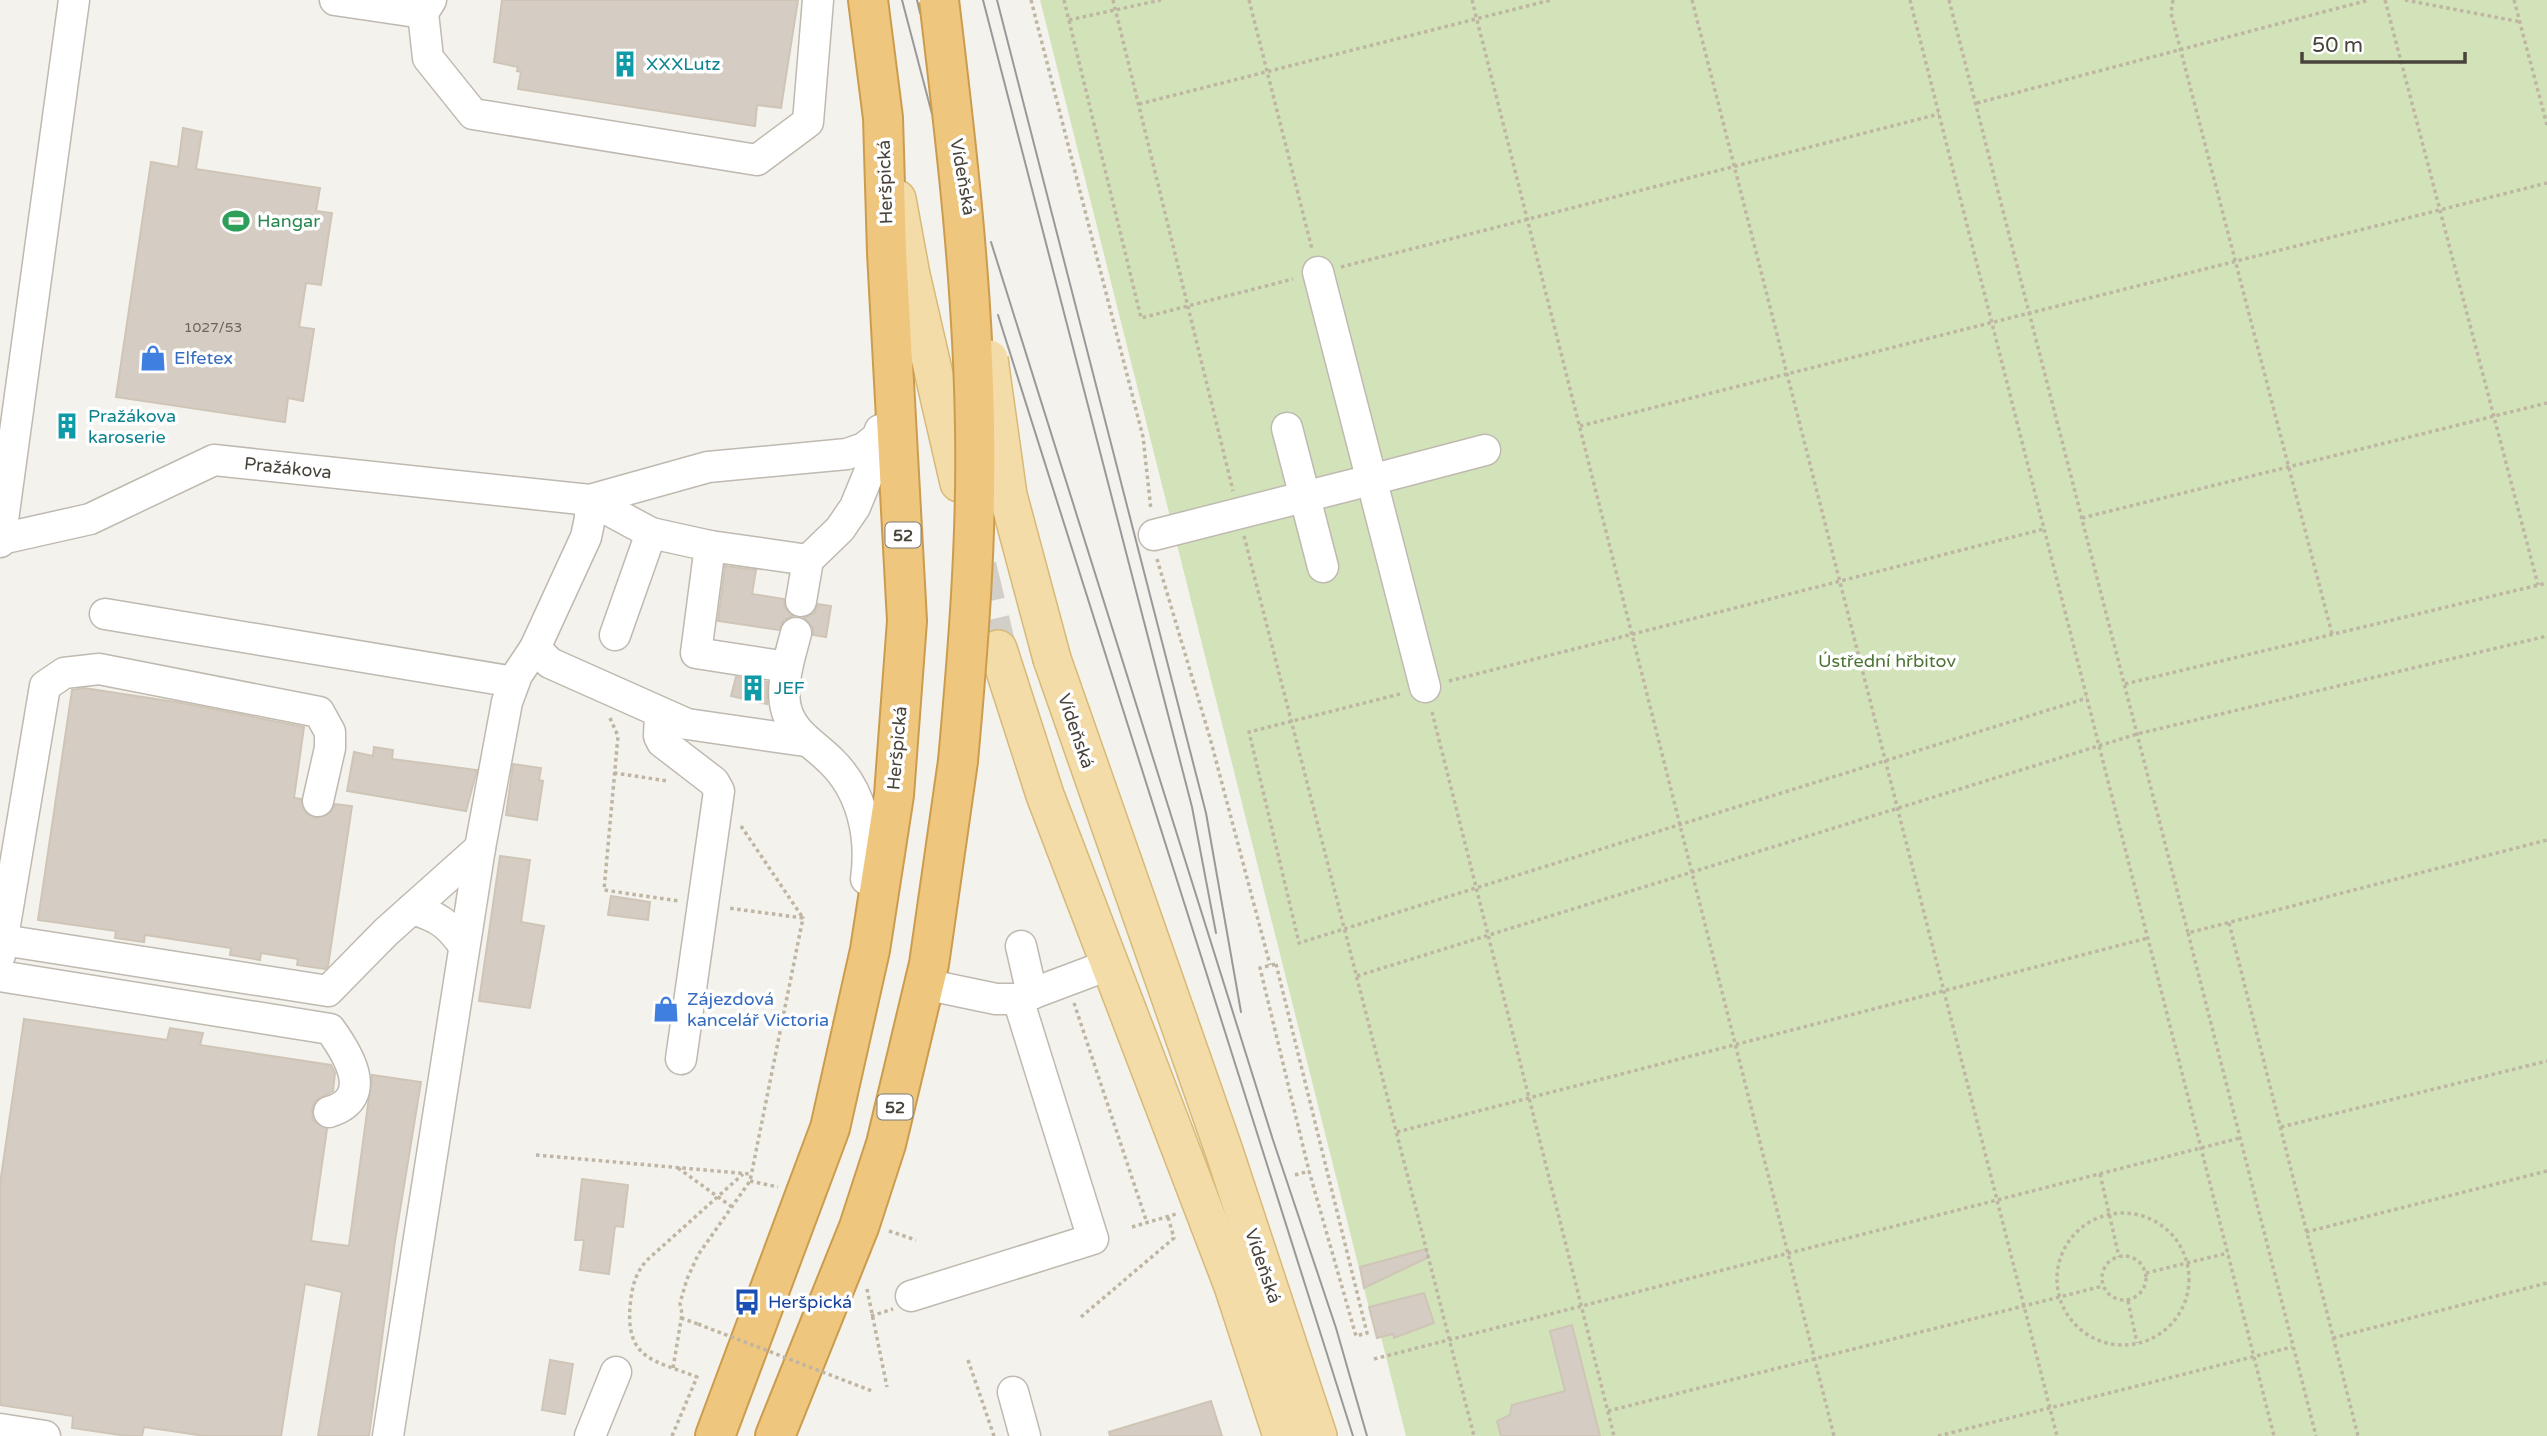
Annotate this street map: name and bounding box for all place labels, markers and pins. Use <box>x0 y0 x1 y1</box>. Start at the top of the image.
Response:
building icon: XXXLutz <box>610 49 640 79</box>
place label: XXXLutz <box>646 53 720 75</box>
sports icon: Hangar <box>221 206 251 236</box>
place label: Hangar <box>257 210 320 232</box>
shop icon: Elfetex <box>138 343 168 373</box>
place label: Elfetex <box>174 347 233 369</box>
place label: Pražákova karoserie <box>88 405 176 448</box>
building icon: Pražákova karoserie <box>52 411 82 441</box>
building icon: JEF <box>738 673 768 703</box>
place label: JEF <box>774 677 805 699</box>
place label: Zájezdová kancelář Victoria <box>687 988 829 1031</box>
shop icon: Zájezdová kancelář Victoria <box>651 994 681 1024</box>
bus stop icon: Heršpická <box>732 1287 762 1317</box>
place label: Heršpická <box>768 1291 852 1313</box>

